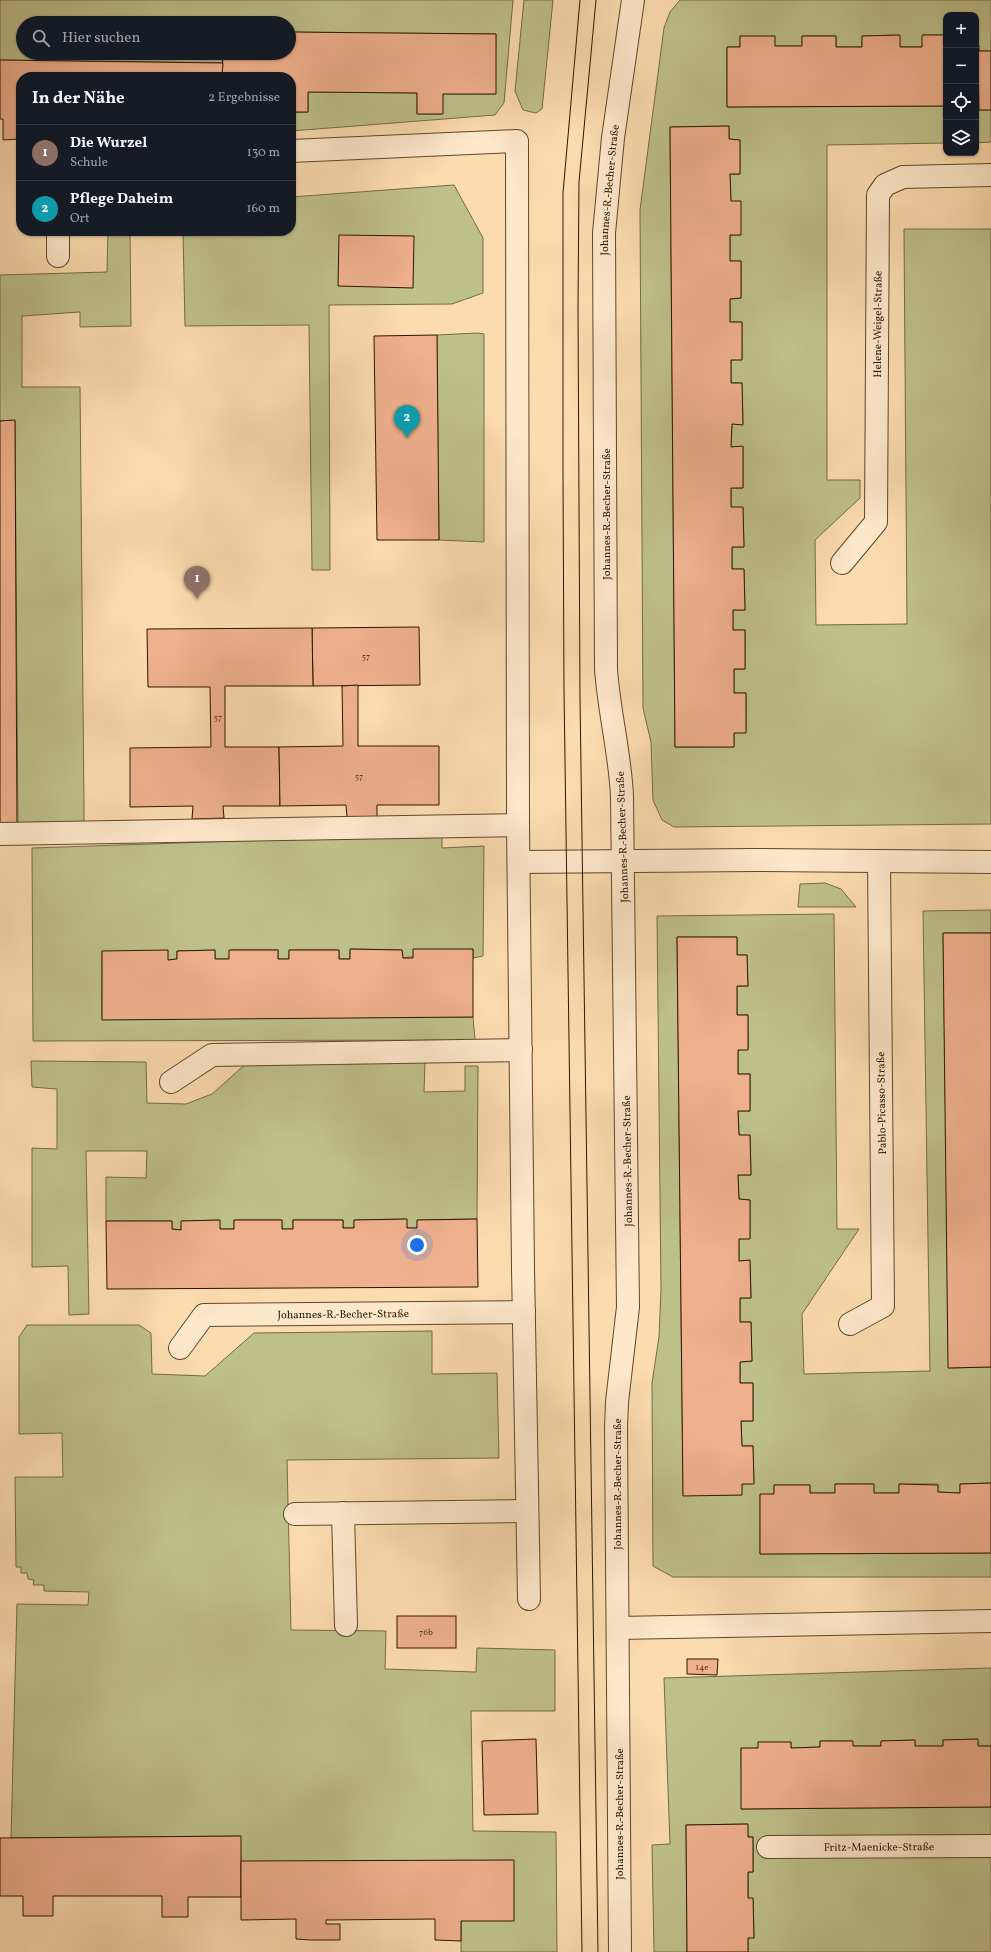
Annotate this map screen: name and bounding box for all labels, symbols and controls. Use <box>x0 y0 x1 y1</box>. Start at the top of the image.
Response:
map controls <box>943 12 979 156</box>
button: + <box>943 12 979 48</box>
search box <box>16 16 296 60</box>
icon: search <box>30 27 52 49</box>
text: Hier suchen <box>62 28 140 49</box>
button: − <box>943 48 979 84</box>
button: locate <box>943 84 979 120</box>
text: In der Nähe <box>32 87 125 110</box>
text: 2 Ergebnisse <box>208 89 280 107</box>
button: layers <box>943 120 979 156</box>
street label: Johannes-R.-Becher-Straße <box>598 124 624 256</box>
text: Die Wurzel <box>70 133 147 154</box>
text: 1 <box>42 144 48 162</box>
text: 130 m <box>247 144 280 162</box>
text: Schule <box>70 154 108 172</box>
text: Pflege Daheim <box>70 189 173 210</box>
text: 2 <box>42 200 48 218</box>
text: 160 m <box>246 200 280 218</box>
text: Ort <box>70 210 90 228</box>
street label: Helene-Weigel-Straße <box>871 271 887 378</box>
pin: 2 <box>394 405 420 438</box>
street label: Johannes-R.-Becher-Straße <box>600 448 615 580</box>
pin: 1 <box>184 566 210 599</box>
house number: 57 <box>362 650 370 663</box>
house number: 57 <box>214 711 222 724</box>
house number: 57 <box>355 770 363 783</box>
street label: Johannes-R.-Becher-Straße <box>614 771 633 903</box>
street label: Pablo-Picasso-Straße <box>874 1051 891 1155</box>
street label: Johannes-R.-Becher-Straße <box>620 1095 637 1227</box>
your location <box>407 1235 427 1255</box>
street label: Johannes-R.-Becher-Straße <box>277 1307 409 1323</box>
street label: Johannes-R.-Becher-Straße <box>611 1418 626 1550</box>
house number: 76b <box>419 1626 433 1639</box>
house number: 14e <box>695 1661 709 1674</box>
street label: Johannes-R.-Becher-Straße <box>613 1748 628 1880</box>
street label: Fritz-Maenicke-Straße <box>824 1840 934 1856</box>

